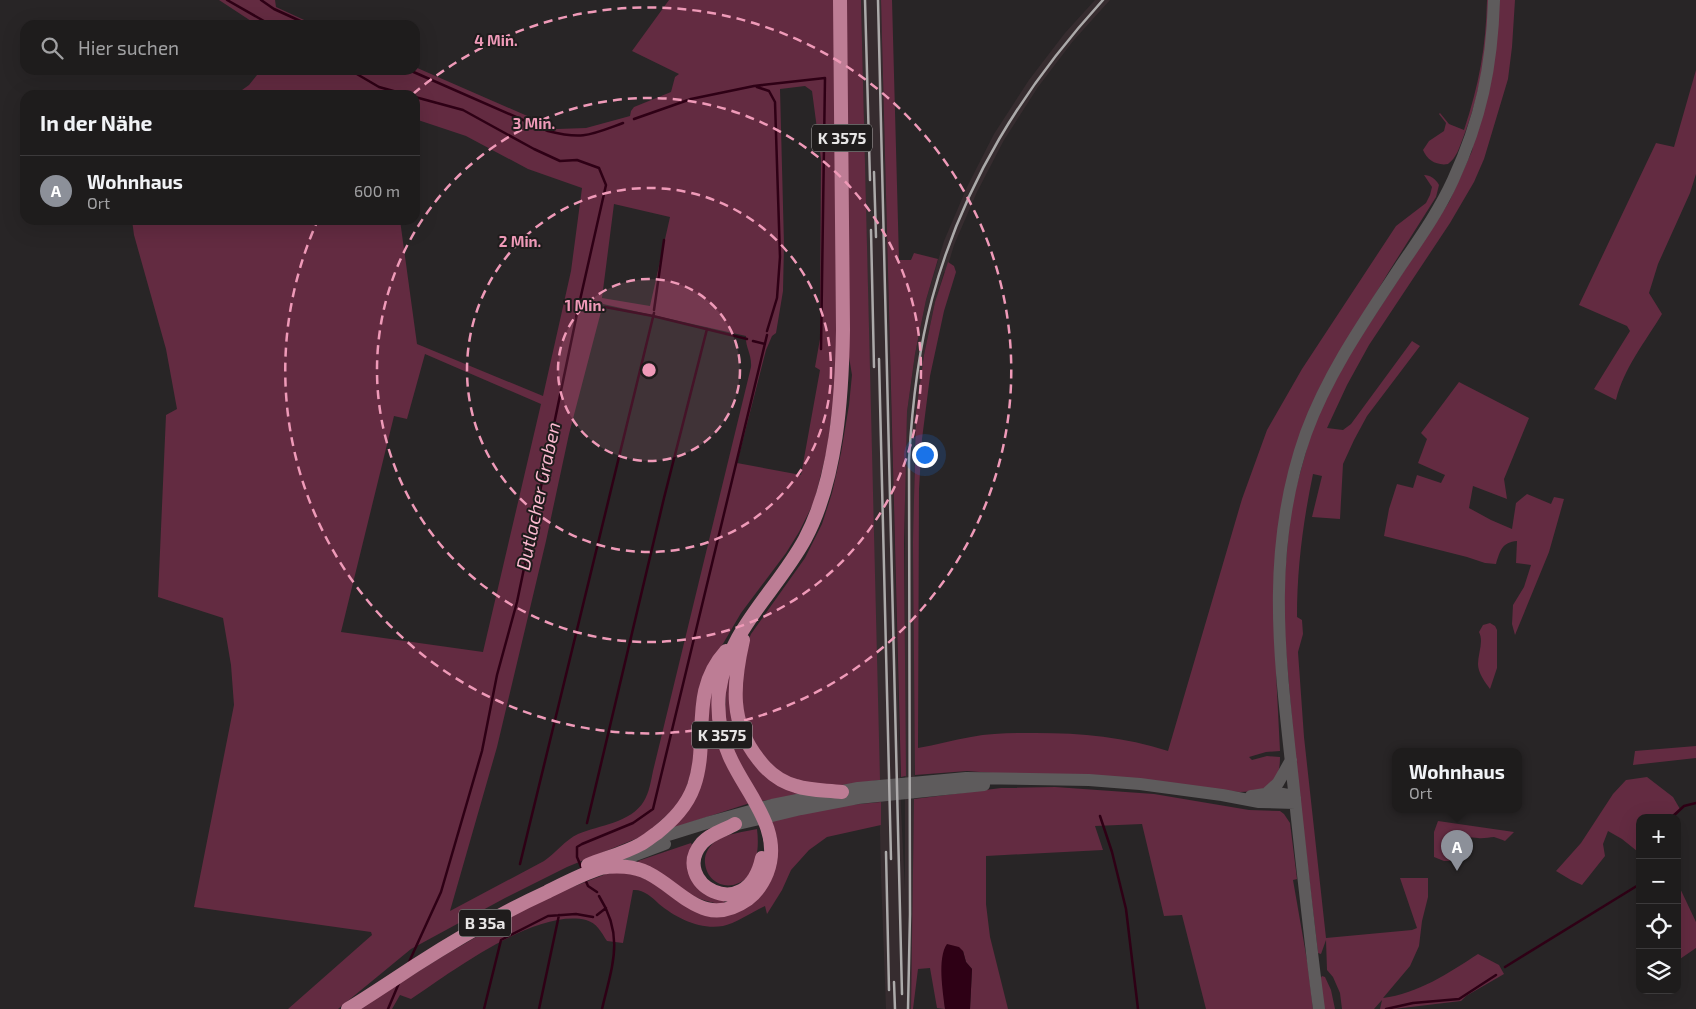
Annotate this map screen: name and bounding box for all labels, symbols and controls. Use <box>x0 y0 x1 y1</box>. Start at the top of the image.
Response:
search box <box>20 20 420 75</box>
text: 4 Min. <box>474 31 518 49</box>
icon: search <box>38 34 66 62</box>
text: Hier suchen <box>78 36 179 59</box>
text: In der Nähe <box>40 110 152 135</box>
text: 3 Min. <box>513 114 555 132</box>
road number: K 3575 <box>812 125 872 152</box>
text: Wohnhaus <box>87 170 183 193</box>
text: A <box>51 181 61 200</box>
text: 600 m <box>354 181 400 200</box>
text: Ort <box>87 193 110 212</box>
text: 2 Min. <box>499 232 541 250</box>
text: 1 Min. <box>565 296 605 314</box>
centre of rings <box>640 361 658 379</box>
water label: Dutlacher Graben <box>511 420 564 572</box>
your location <box>912 442 938 468</box>
road number: K 3575 <box>692 722 752 748</box>
popup <box>1392 748 1522 813</box>
text: Wohnhaus <box>1409 760 1505 783</box>
text: Ort <box>1409 783 1432 802</box>
map controls <box>1636 814 1681 994</box>
button: + <box>1636 814 1681 859</box>
pin: A <box>1441 830 1473 871</box>
button: − <box>1636 859 1681 904</box>
button: locate <box>1636 904 1681 949</box>
road number: B 35a <box>459 910 511 936</box>
button: layers <box>1636 949 1681 994</box>

